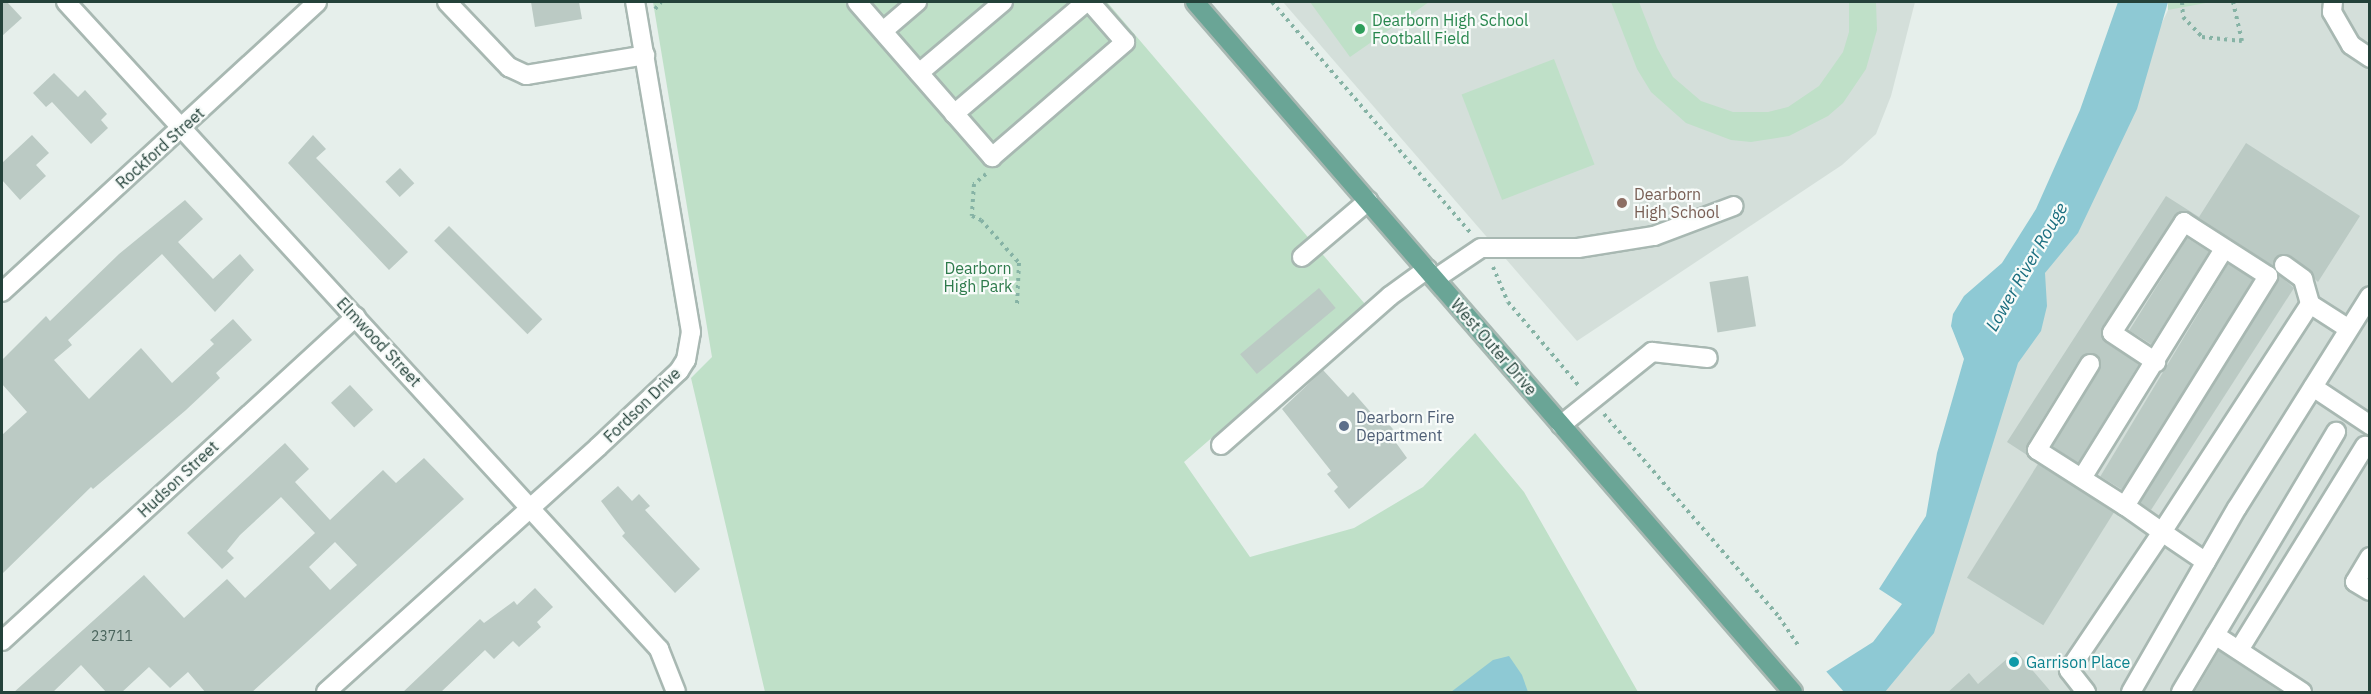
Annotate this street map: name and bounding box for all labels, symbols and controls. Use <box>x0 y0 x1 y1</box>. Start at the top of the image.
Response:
place label: Dearborn High School Football Field <box>1372 10 1528 48</box>
marker: Dearborn High School Football Field <box>1353 22 1367 36</box>
street label: Rockford Street <box>112 103 208 193</box>
place label: Dearborn High School <box>1634 184 1719 222</box>
marker: Dearborn High School <box>1615 196 1629 210</box>
water label: Lower River Rouge <box>1981 199 2073 335</box>
park label: Dearborn High Park <box>943 258 1013 296</box>
street label: Elmwood Street <box>333 294 425 390</box>
street label: West Outer Drive <box>1447 295 1541 399</box>
street label: Fordson Drive <box>600 364 684 446</box>
place label: Dearborn Fire Department <box>1356 407 1454 445</box>
marker: Dearborn Fire Department <box>1337 419 1351 433</box>
street label: Hudson Street <box>134 437 222 521</box>
house number: 23711 <box>91 628 133 644</box>
place label: Garrison Place <box>2026 652 2130 672</box>
marker: Garrison Place <box>2007 655 2021 669</box>

